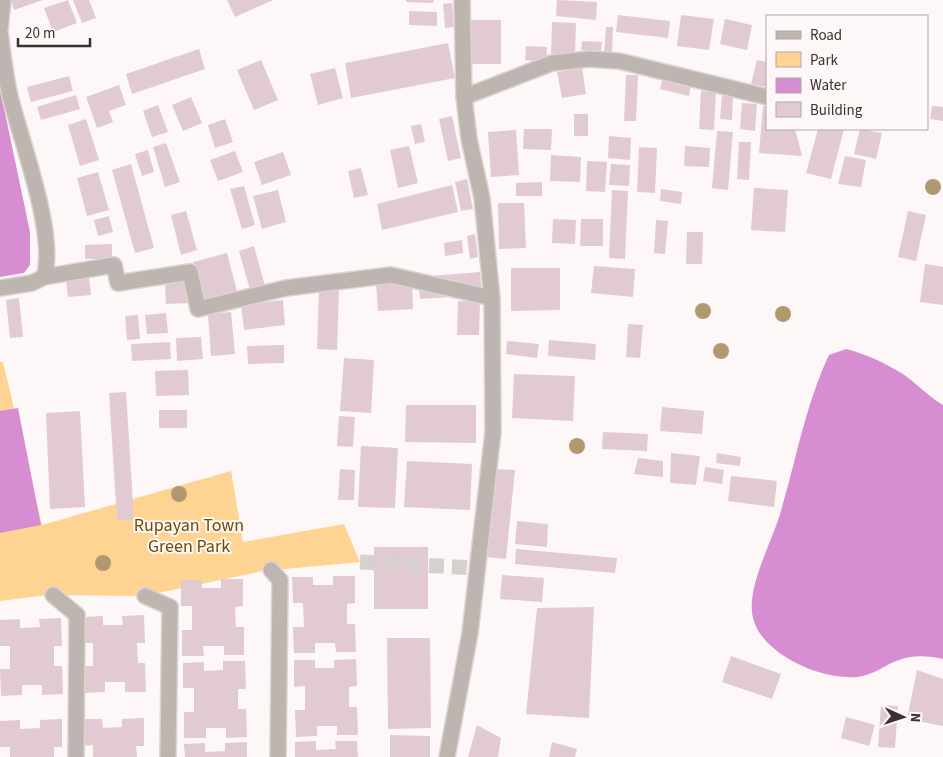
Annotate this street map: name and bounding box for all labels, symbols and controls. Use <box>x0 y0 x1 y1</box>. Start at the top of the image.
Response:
scale bar <box>18 15 90 47</box>
legend <box>766 15 928 130</box>
text: 20 m <box>25 23 55 44</box>
text: Road <box>810 25 842 46</box>
text: Park <box>810 50 839 71</box>
text: Water <box>810 75 847 96</box>
text: Building <box>810 100 863 121</box>
park label: Rupayan Town Green Park <box>134 513 244 559</box>
north arrow <box>878 692 928 742</box>
text: N <box>905 712 925 723</box>

